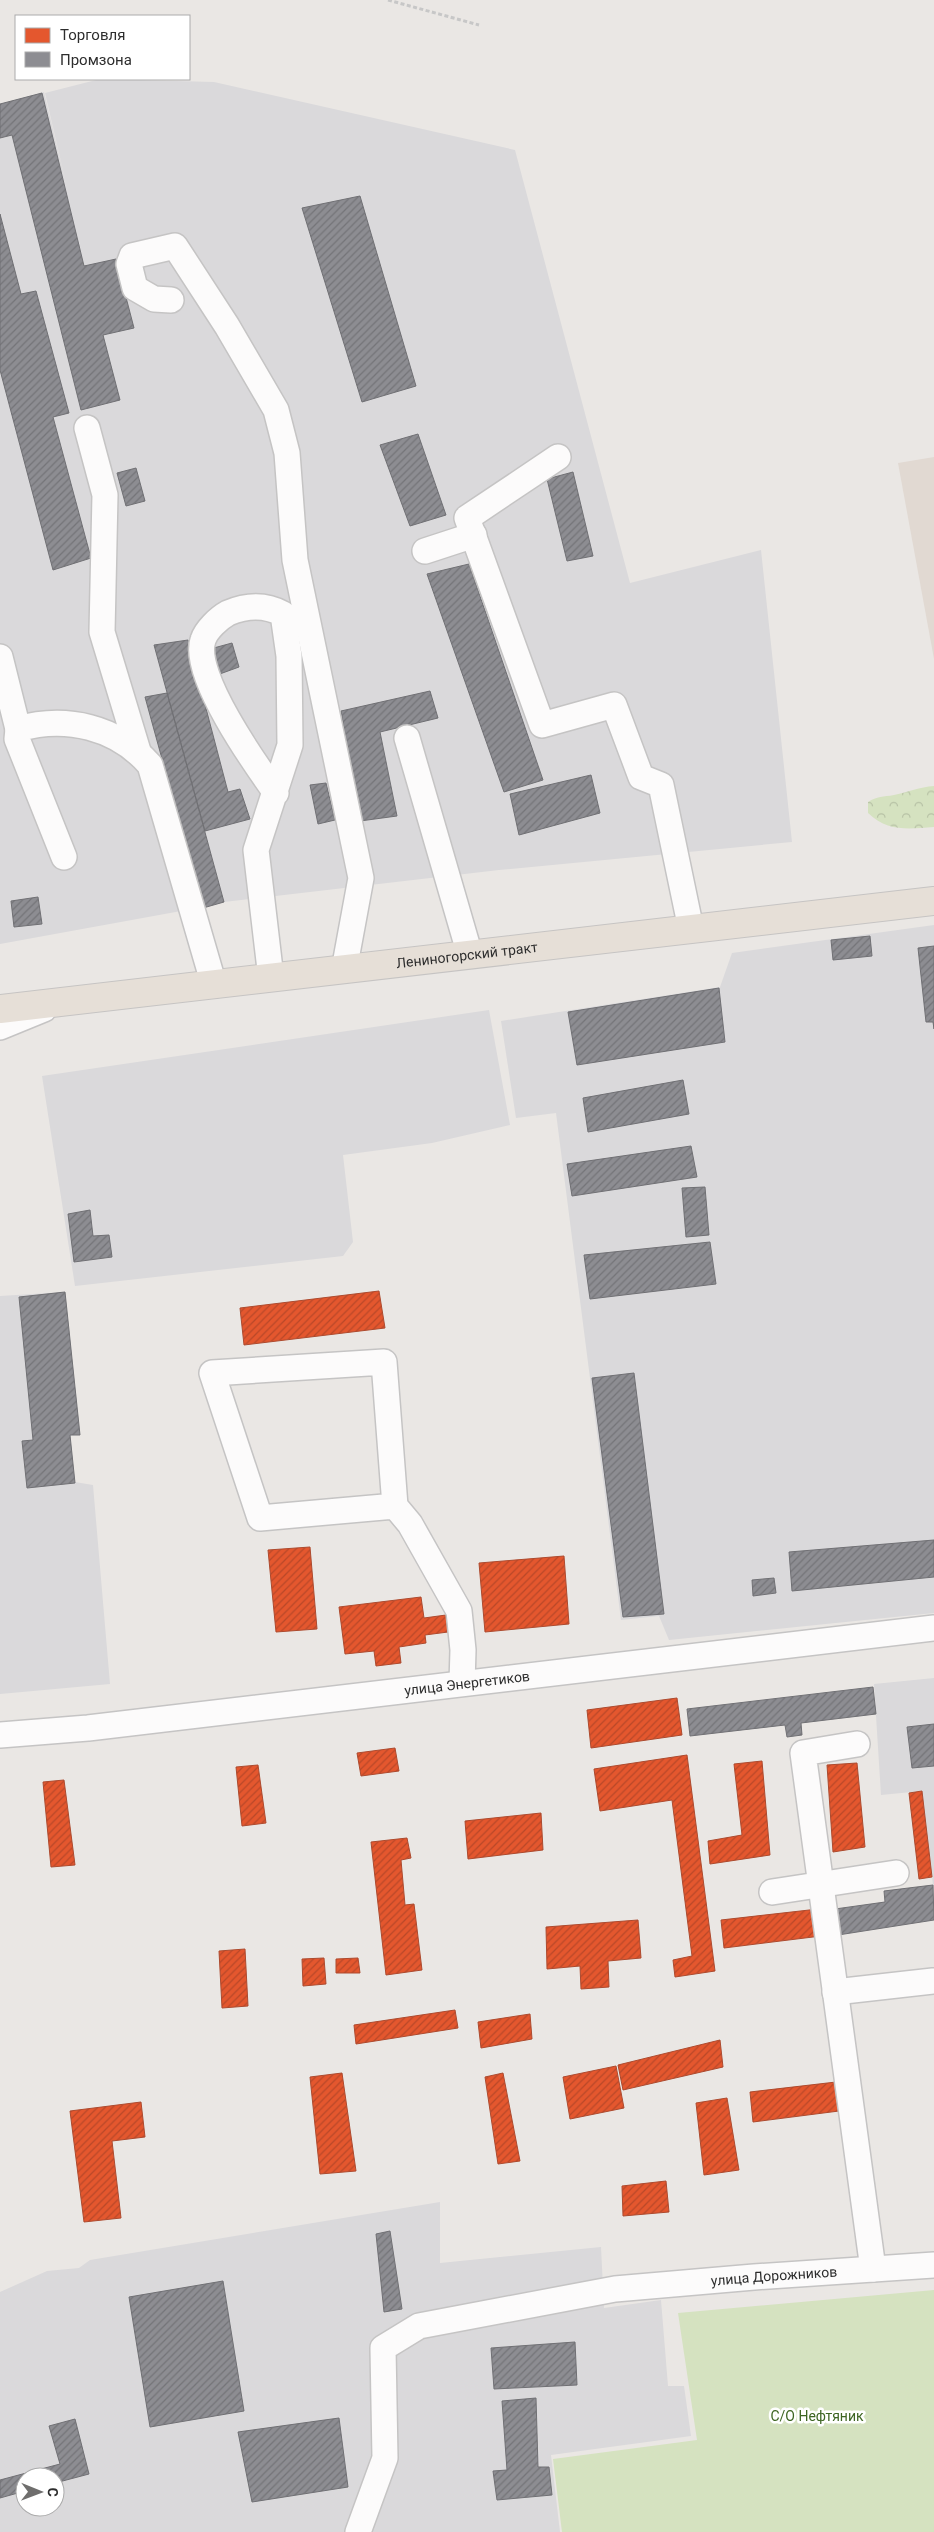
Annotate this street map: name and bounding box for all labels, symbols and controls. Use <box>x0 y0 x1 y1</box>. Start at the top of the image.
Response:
legend <box>15 15 190 80</box>
text: Торговля <box>60 26 125 44</box>
text: Промзона <box>60 51 132 69</box>
street label: Лениногорский тракт <box>395 939 539 971</box>
street label: улица Энергетиков <box>403 1668 531 1699</box>
street label: улица Дорожников <box>710 2263 838 2289</box>
park label: С/О Нефтяник <box>770 2408 864 2424</box>
north arrow <box>15 2467 65 2517</box>
text: С <box>45 2488 61 2497</box>

